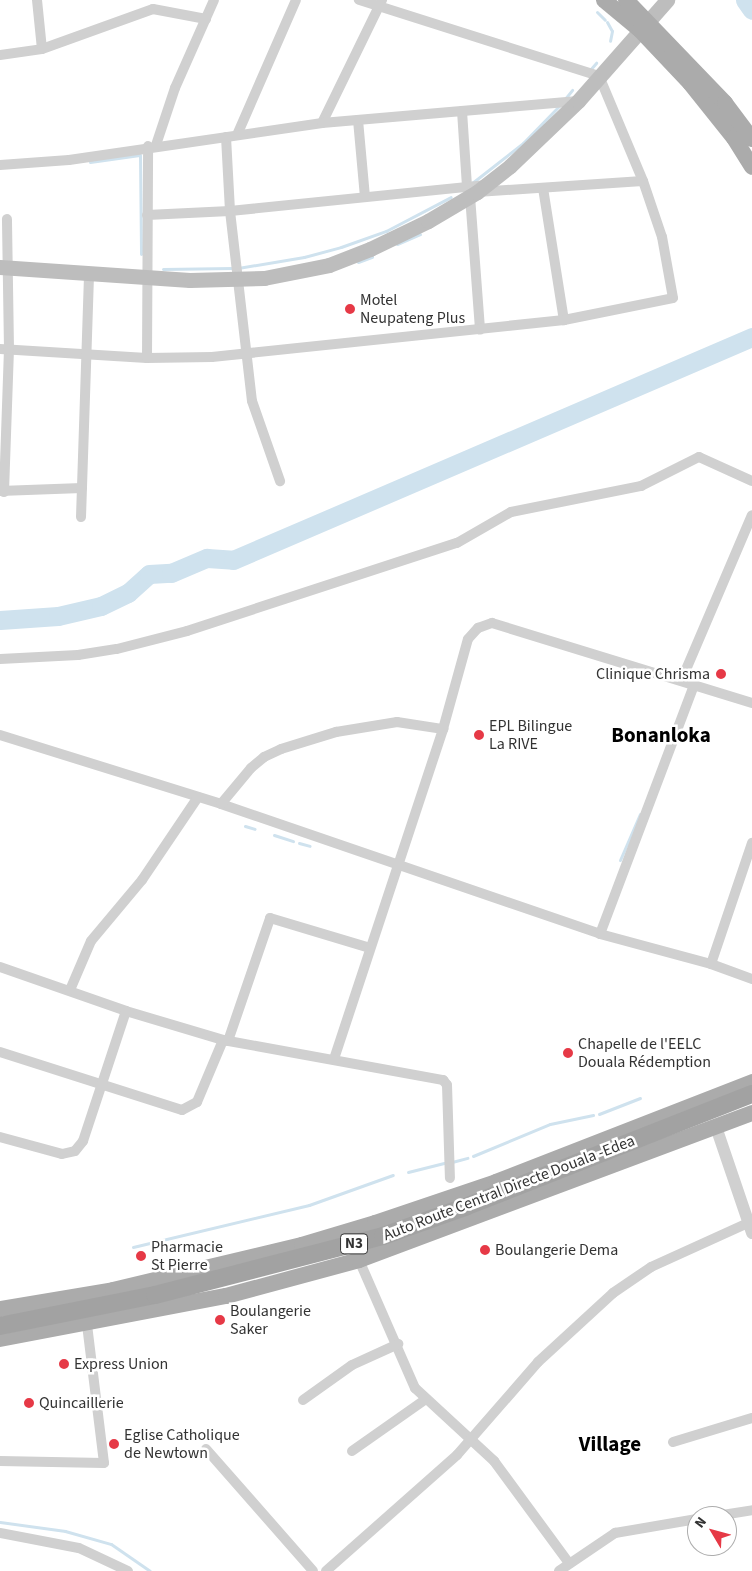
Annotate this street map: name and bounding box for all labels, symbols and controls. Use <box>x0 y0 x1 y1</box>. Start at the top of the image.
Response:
place label: Motel Neupateng Plus <box>360 290 465 328</box>
marker: Motel Neupateng Plus <box>344 303 356 315</box>
place label: Clinique Chrisma <box>596 664 710 684</box>
marker: Clinique Chrisma <box>714 667 728 681</box>
place label: EPL Bilingue La RIVE <box>489 716 572 754</box>
district label: Bonanloka <box>611 722 711 748</box>
marker: EPL Bilingue La RIVE <box>473 729 485 741</box>
place label: Chapelle de l'EELC Douala Rédemption <box>578 1034 711 1072</box>
marker: Chapelle de l'EELC Douala Rédemption <box>562 1047 574 1059</box>
street label: Auto Route Central Directe Douala -Edea <box>381 1131 637 1245</box>
road number: N3 <box>339 1232 369 1256</box>
place label: Pharmacie St Pierre <box>151 1237 223 1275</box>
place label: Boulangerie Dema <box>495 1240 618 1260</box>
marker: Boulangerie Dema <box>479 1244 491 1256</box>
marker: Pharmacie St Pierre <box>135 1250 147 1262</box>
place label: Boulangerie Saker <box>230 1301 311 1339</box>
marker: Boulangerie Saker <box>214 1314 226 1326</box>
place label: Express Union <box>74 1354 168 1374</box>
marker: Express Union <box>58 1358 70 1370</box>
place label: Quincaillerie <box>39 1393 124 1413</box>
marker: Quincaillerie <box>23 1397 35 1409</box>
place label: Eglise Catholique de Newtown <box>124 1425 240 1463</box>
district label: Village <box>579 1431 641 1457</box>
marker: Eglise Catholique de Newtown <box>108 1438 120 1450</box>
north arrow <box>687 1506 737 1556</box>
text: N <box>690 1513 712 1532</box>

